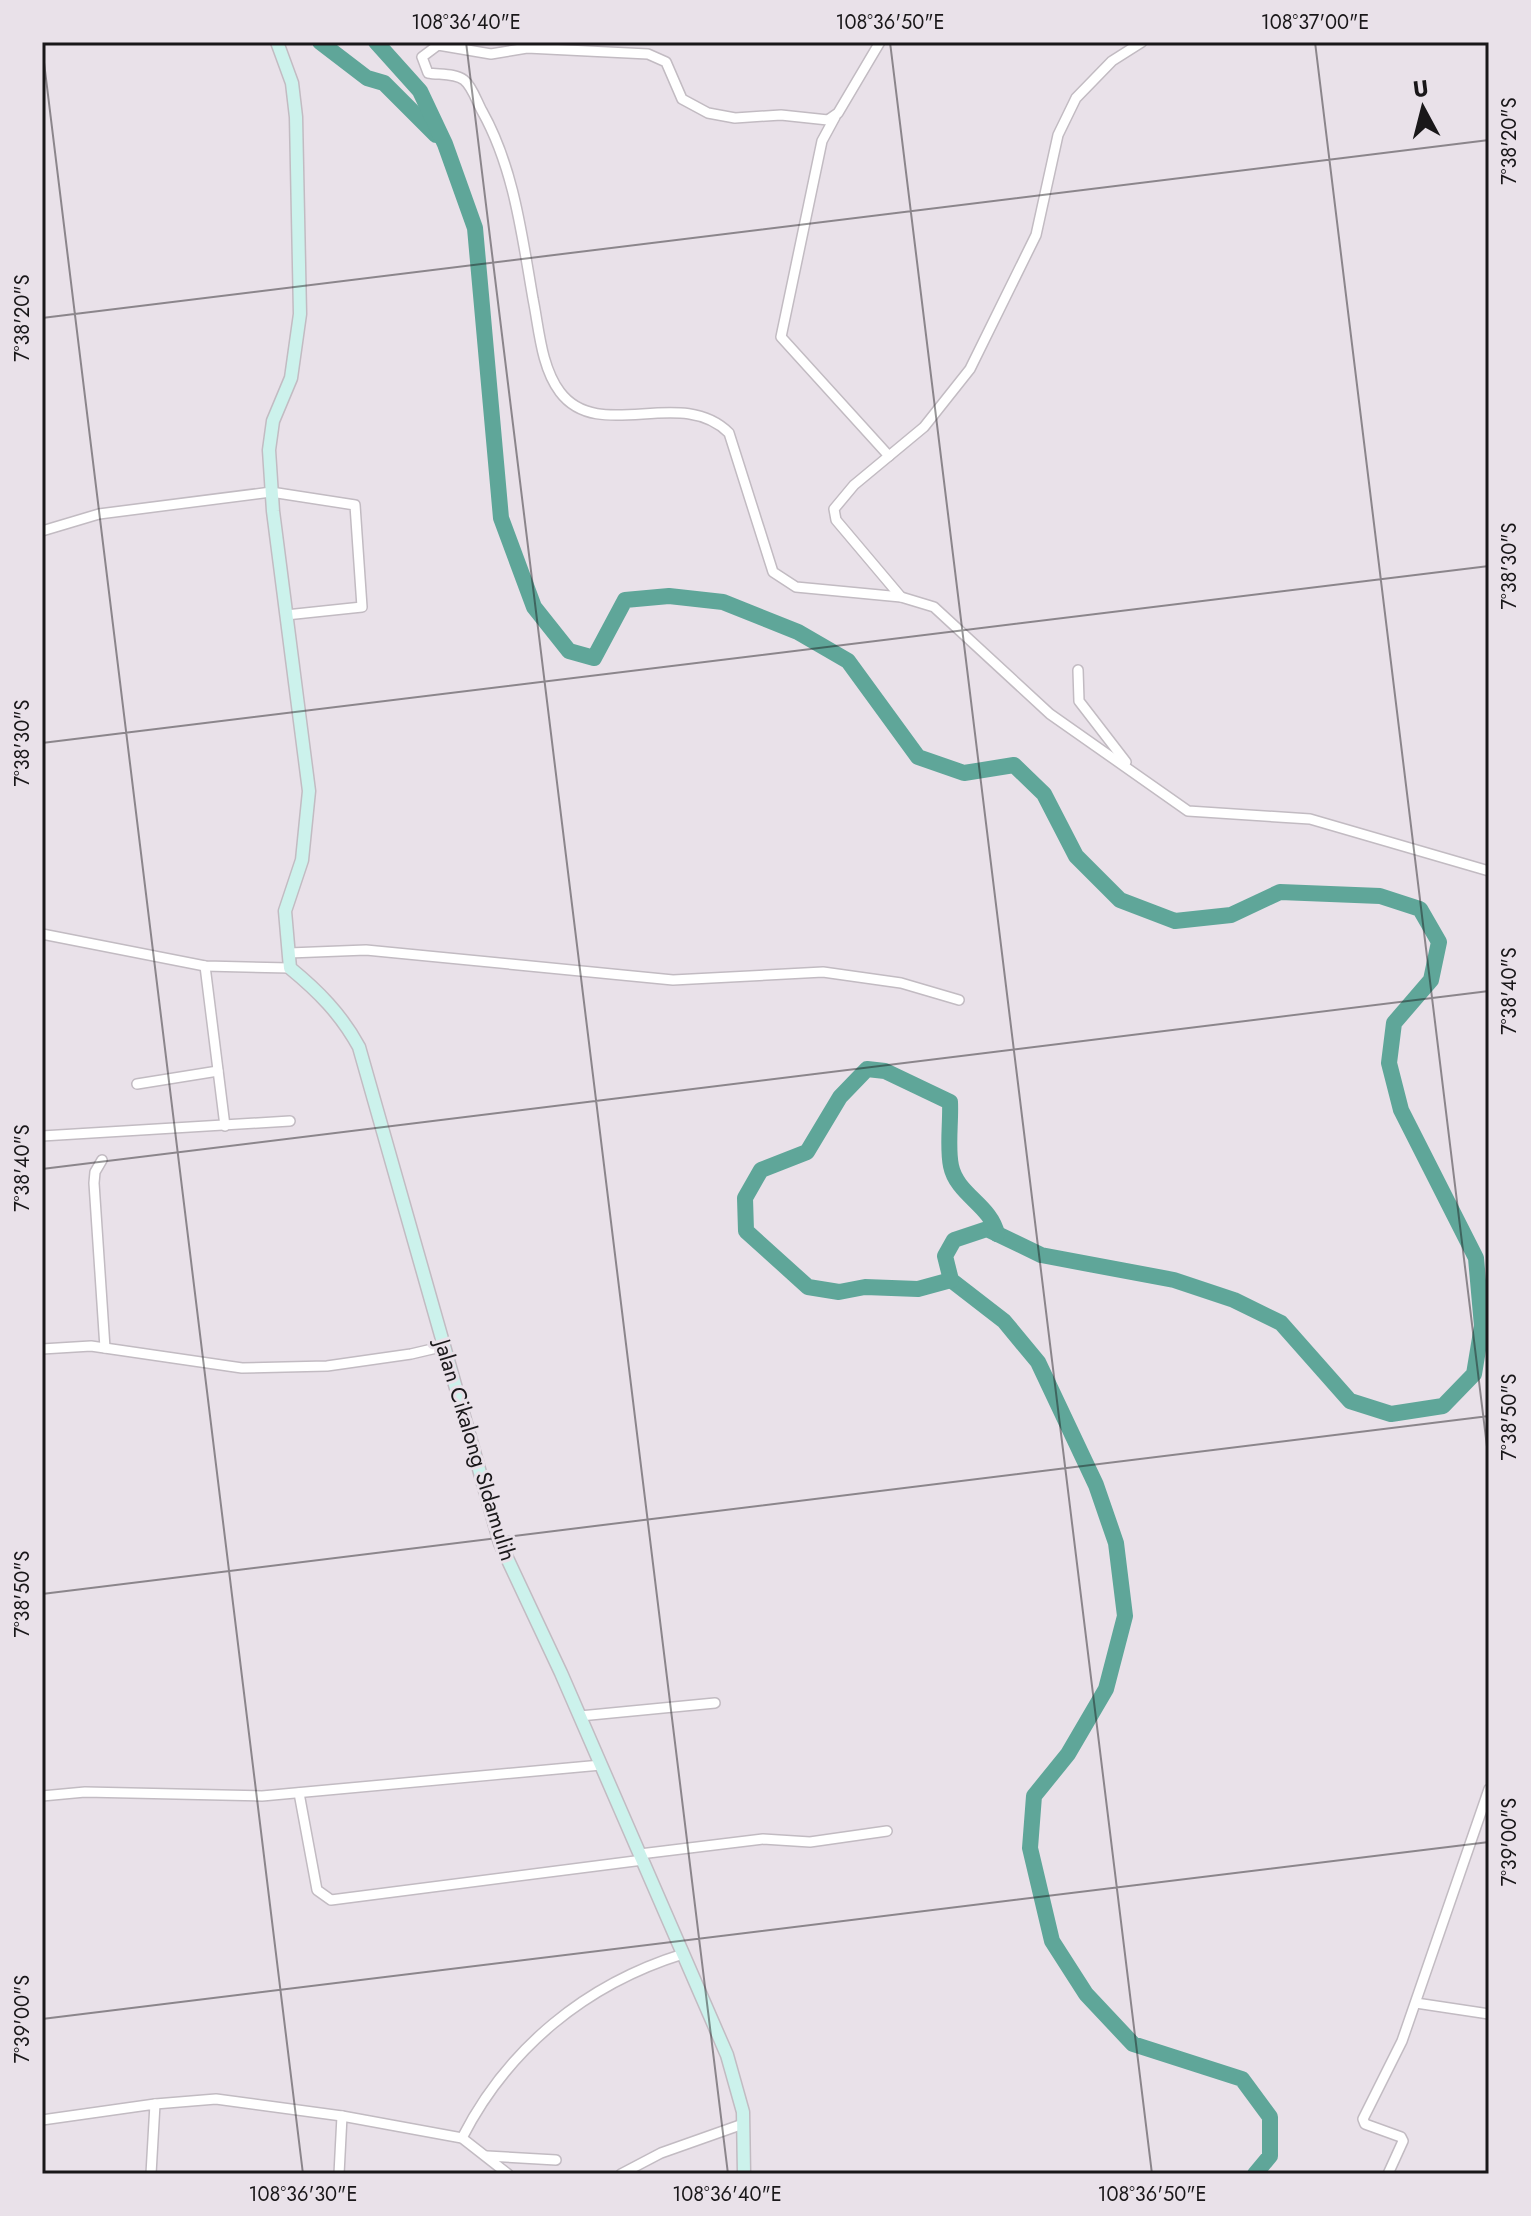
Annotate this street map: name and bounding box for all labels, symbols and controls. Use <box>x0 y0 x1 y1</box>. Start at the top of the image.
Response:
text: 108°36'40"E <box>411 8 521 37</box>
text: 108°36'50"E <box>835 8 945 37</box>
text: 108°37'00"E <box>1261 8 1369 37</box>
north arrow <box>1383 68 1463 148</box>
text: U <box>1411 71 1430 105</box>
text: 7°38'20"S <box>1495 97 1524 185</box>
text: 7°38'20"S <box>8 274 37 362</box>
text: 7°38'30"S <box>1495 523 1524 609</box>
text: 7°38'30"S <box>8 700 37 786</box>
text: 7°38'40"S <box>1495 947 1524 1035</box>
text: 7°38'40"S <box>8 1124 37 1212</box>
street label: Jalan Cikalong SIdamulih <box>426 1332 525 1565</box>
text: 7°38'50"S <box>1495 1373 1524 1461</box>
text: 7°38'50"S <box>8 1550 37 1638</box>
text: 7°39'00"S <box>1495 1798 1524 1886</box>
text: 7°39'00"S <box>8 1975 37 2063</box>
text: 108°36'30"E <box>249 2180 357 2209</box>
text: 108°36'40"E <box>672 2180 782 2209</box>
text: 108°36'50"E <box>1097 2180 1207 2209</box>

